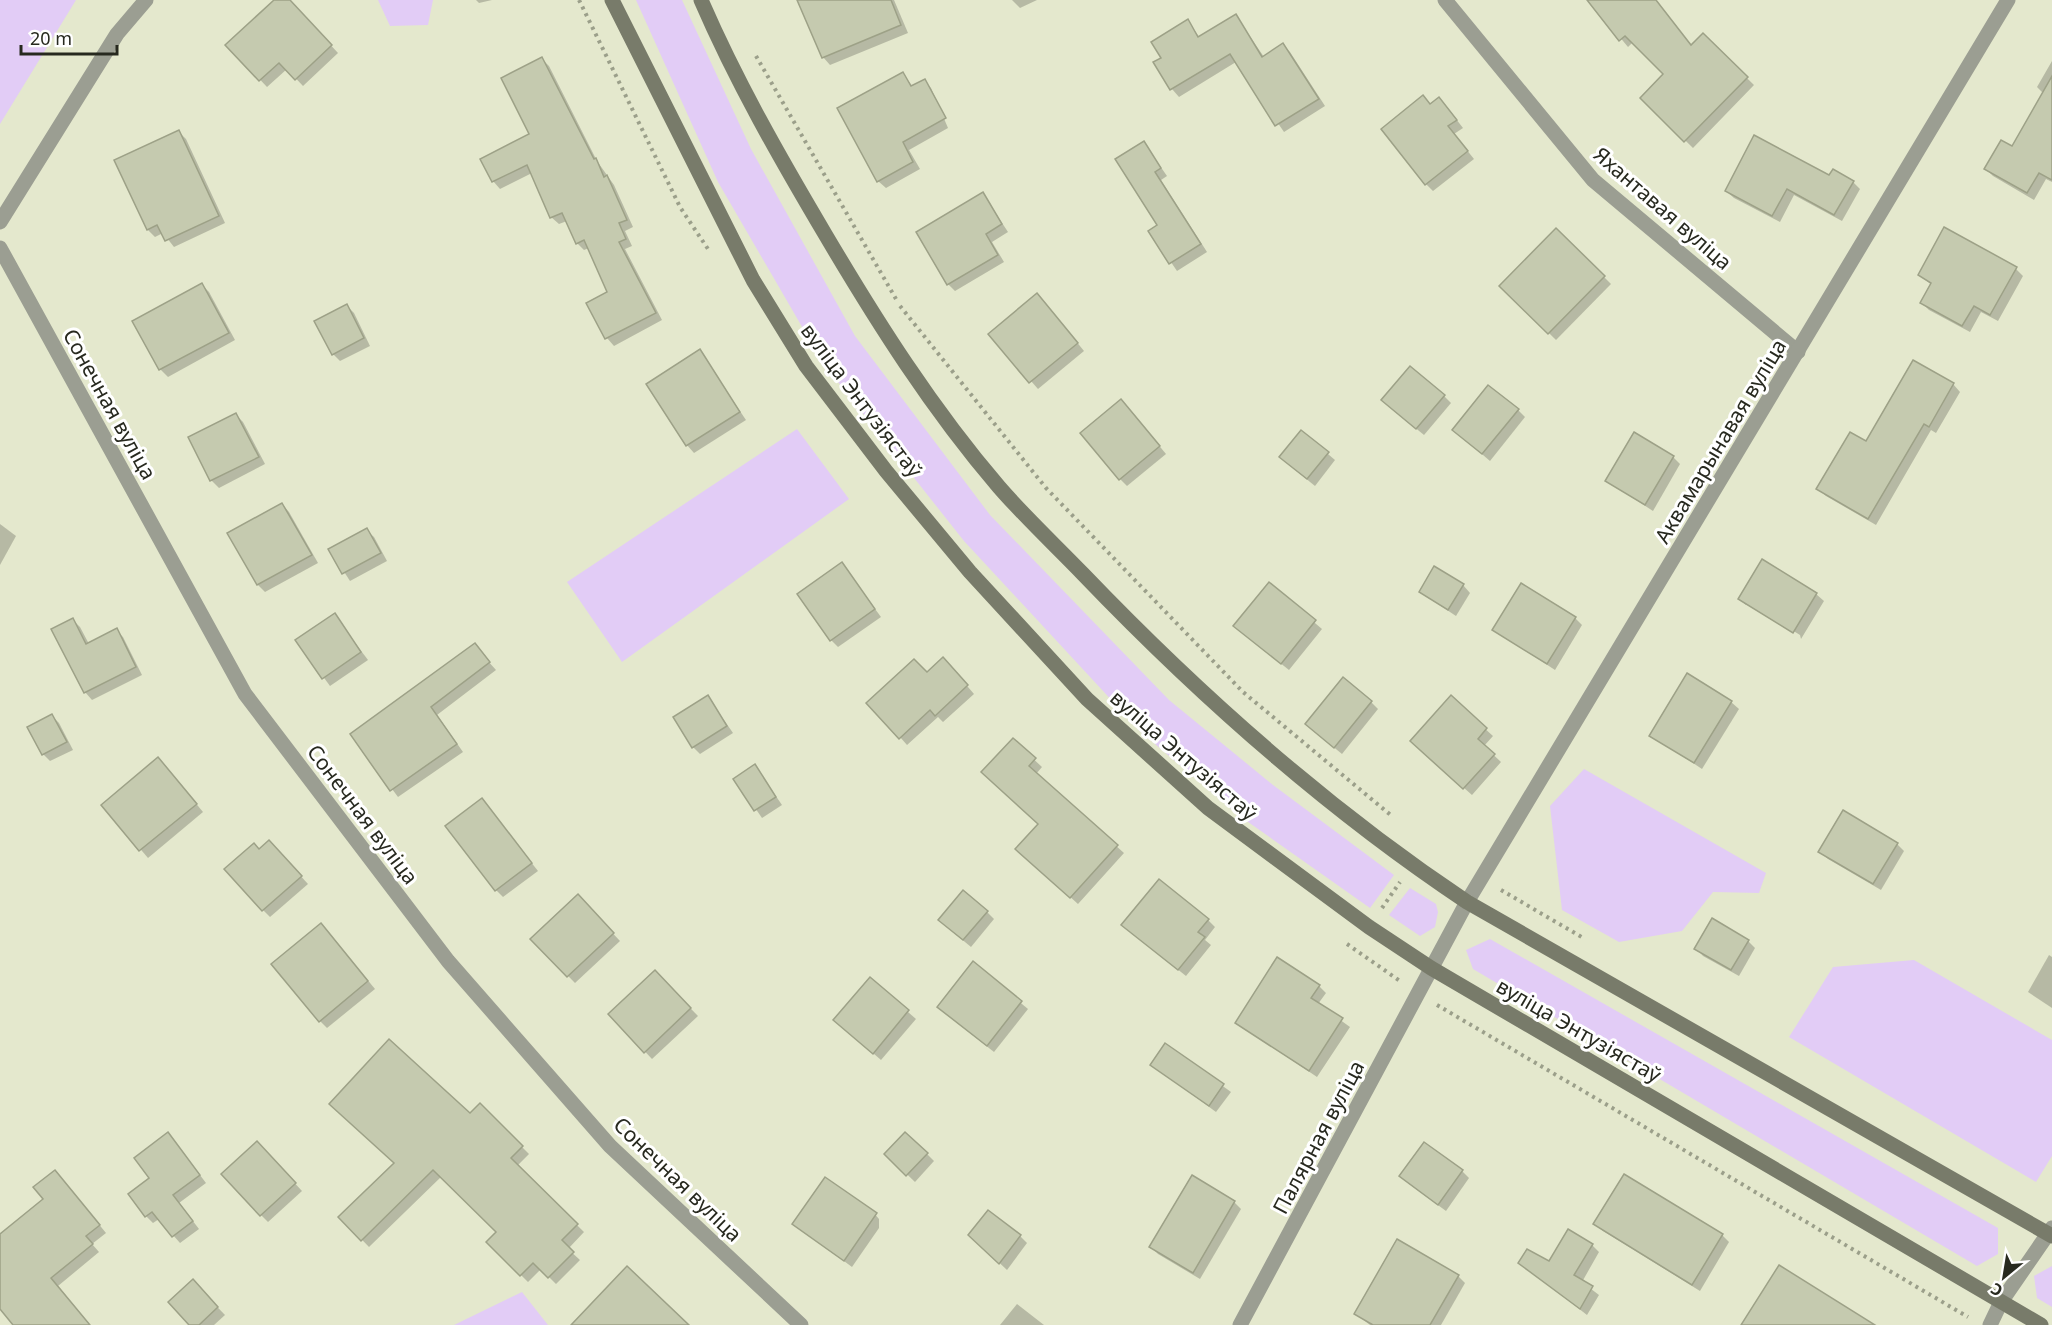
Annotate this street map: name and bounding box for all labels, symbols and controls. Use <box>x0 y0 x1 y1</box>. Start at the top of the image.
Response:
scale bar <box>21 18 117 56</box>
text: 20 m <box>30 26 72 50</box>
street label: Яхантавая вуліца <box>1588 140 1738 276</box>
street label: вуліца Энтузіястаў <box>795 317 929 483</box>
street label: Сонечная вуліца <box>57 324 163 484</box>
street label: Аквамарынавая вуліца <box>1648 334 1792 548</box>
street label: вуліца Энтузіястаў <box>1105 683 1264 827</box>
street label: Сонечная вуліца <box>301 738 425 890</box>
street label: вуліца Энтузіястаў <box>1491 971 1667 1089</box>
street label: Палярная вуліца <box>1266 1055 1370 1219</box>
street label: Сонечная вуліца <box>608 1110 748 1248</box>
north arrow <box>1974 1247 2034 1307</box>
text: С <box>1987 1278 2006 1302</box>

